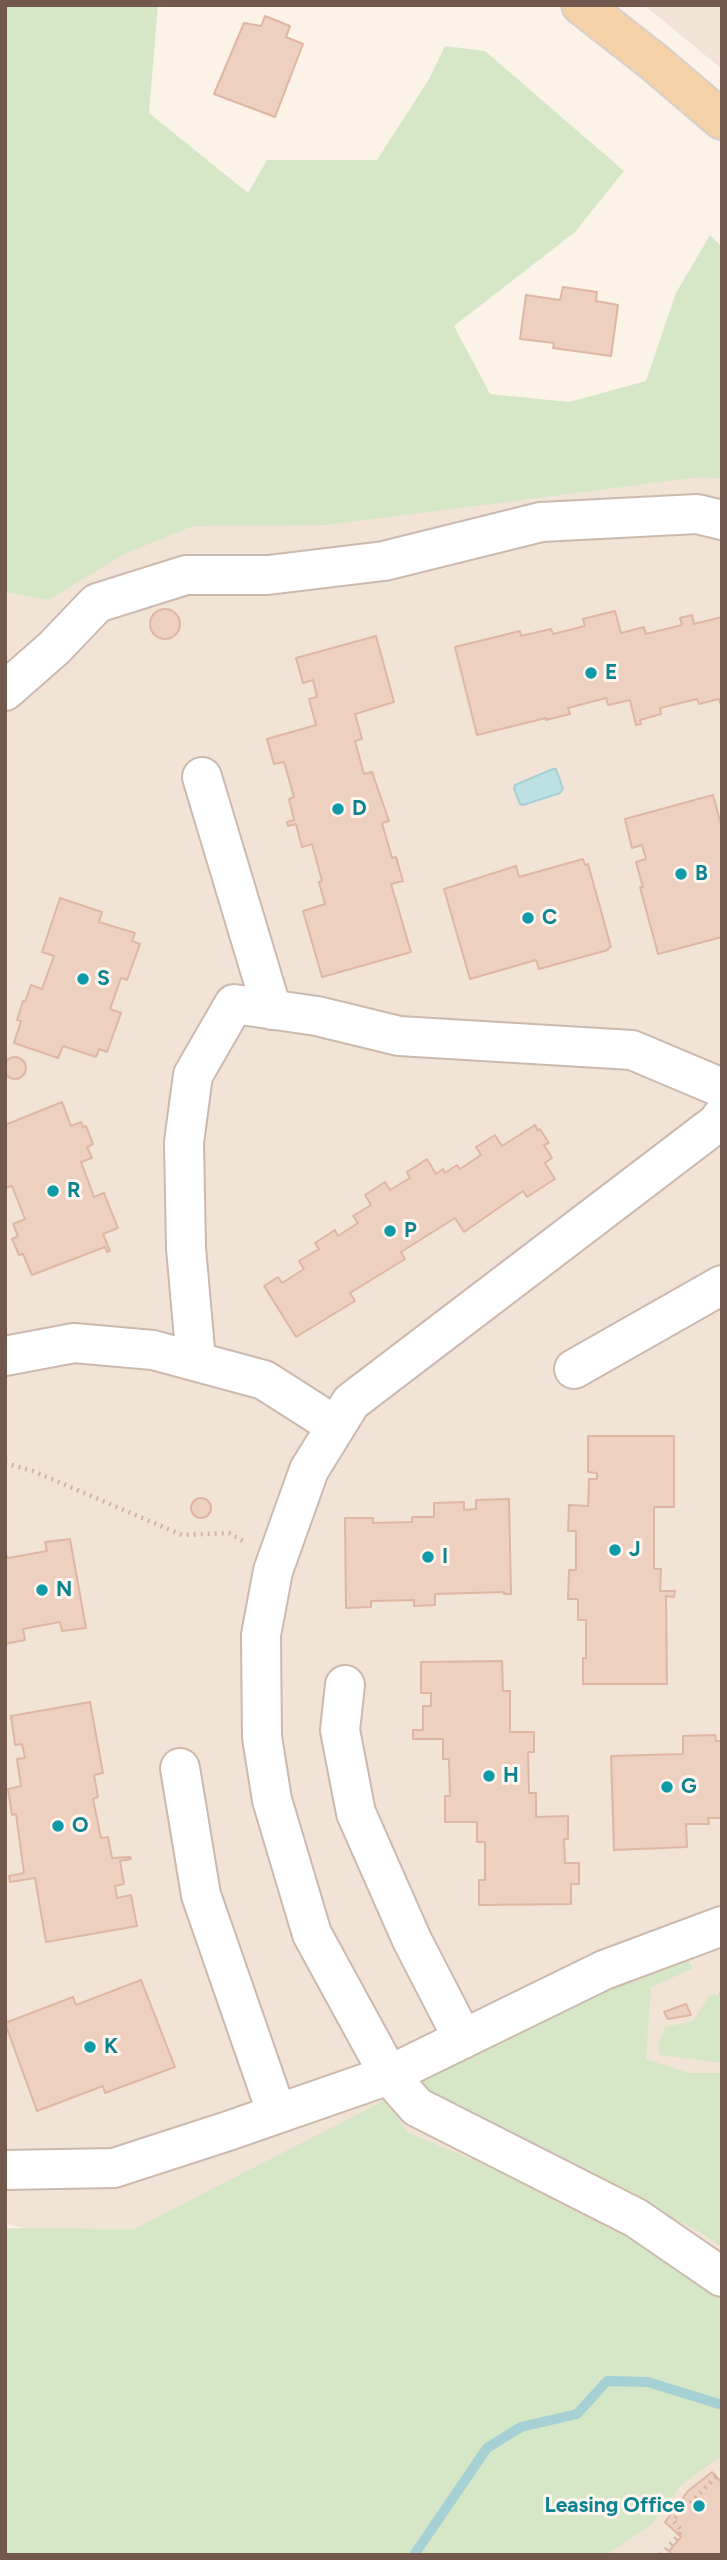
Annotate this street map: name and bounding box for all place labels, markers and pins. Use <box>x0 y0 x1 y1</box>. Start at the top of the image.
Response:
place label: E <box>605 660 617 686</box>
marker: E <box>583 665 599 681</box>
place label: D <box>352 796 367 822</box>
marker: D <box>330 801 346 817</box>
place label: B <box>695 861 708 887</box>
marker: B <box>673 866 689 882</box>
place label: C <box>542 905 557 931</box>
marker: C <box>520 910 536 926</box>
place label: S <box>97 966 110 992</box>
marker: S <box>75 971 91 987</box>
place label: R <box>67 1178 81 1204</box>
marker: R <box>45 1183 61 1199</box>
place label: P <box>404 1218 417 1244</box>
marker: P <box>382 1223 398 1239</box>
place label: J <box>629 1537 641 1563</box>
marker: J <box>607 1542 623 1558</box>
place label: I <box>442 1544 448 1570</box>
marker: I <box>420 1549 436 1565</box>
place label: N <box>56 1577 72 1603</box>
marker: N <box>34 1582 50 1598</box>
place label: H <box>503 1763 519 1789</box>
marker: H <box>481 1768 497 1784</box>
place label: G <box>681 1774 697 1800</box>
marker: G <box>659 1779 675 1795</box>
place label: O <box>72 1813 89 1839</box>
marker: O <box>50 1818 66 1834</box>
place label: K <box>104 2034 118 2060</box>
marker: K <box>82 2039 98 2055</box>
place label: Leasing Office <box>544 2493 685 2519</box>
marker: Leasing Office <box>691 2498 707 2514</box>

